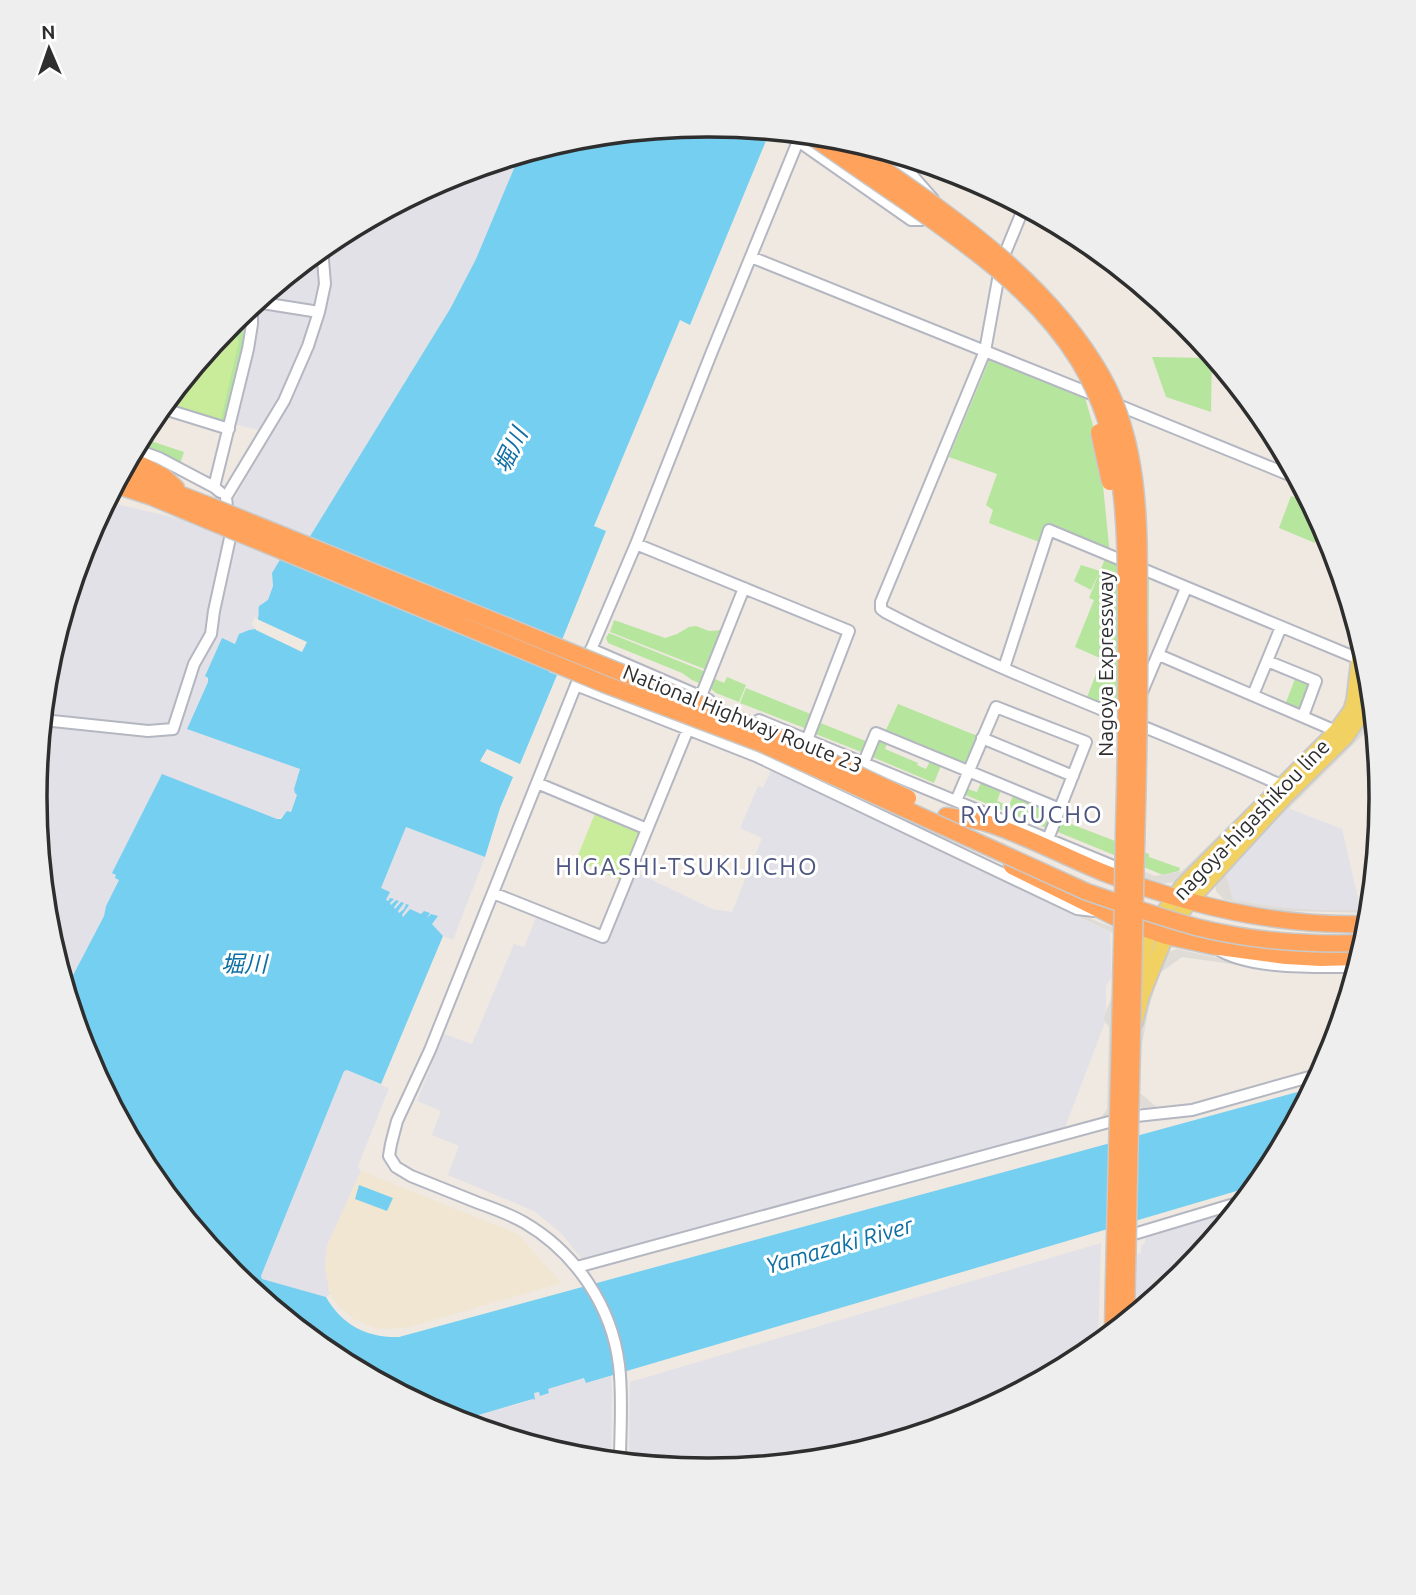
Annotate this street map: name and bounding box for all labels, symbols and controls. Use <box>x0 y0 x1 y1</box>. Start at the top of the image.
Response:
north arrow <box>14 14 84 84</box>
text: N <box>41 21 56 43</box>
water label: 堀川 <box>489 421 533 476</box>
street label: Nagoya Expressway <box>1093 571 1117 757</box>
street label: National Highway Route 23 <box>620 659 866 777</box>
street label: nagoya-higashikou line <box>1168 734 1334 904</box>
district label: RYUGUCHO <box>960 801 1104 828</box>
district label: HIGASHI-TSUKIJICHO <box>555 853 819 880</box>
water label: 堀川 <box>221 951 270 976</box>
water label: Yamazaki River <box>762 1212 917 1278</box>

